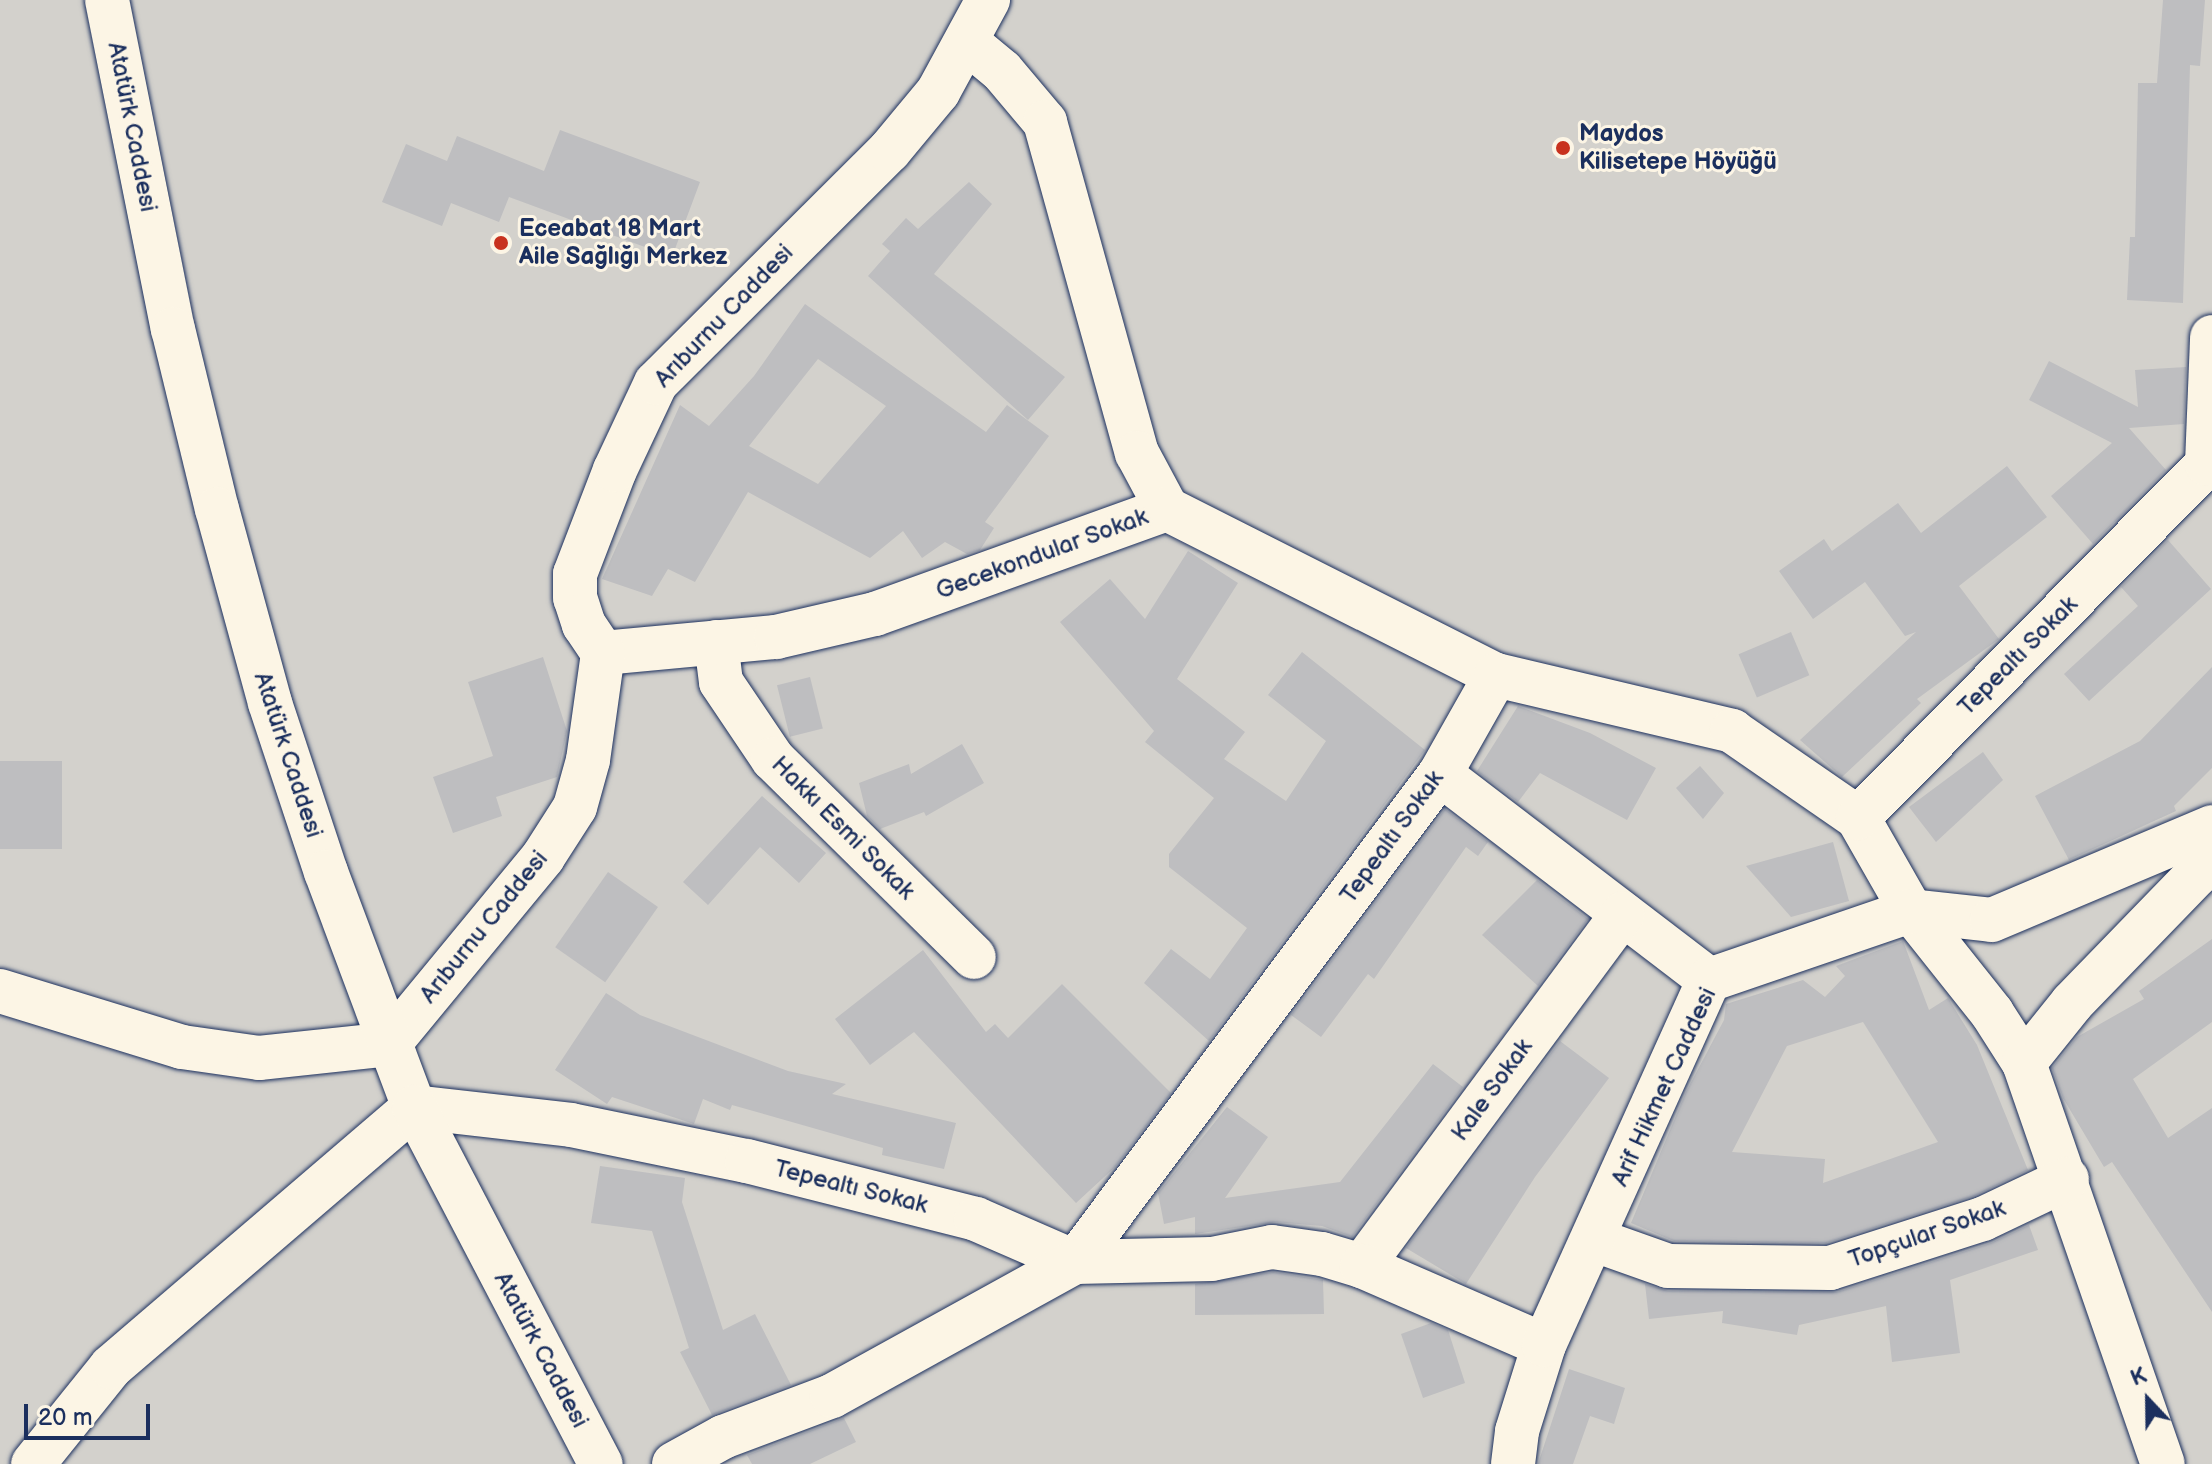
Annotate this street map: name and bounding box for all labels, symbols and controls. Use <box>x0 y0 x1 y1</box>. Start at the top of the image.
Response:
street label: Atatürk Caddesi <box>101 40 163 214</box>
place label: Maydos Kilisetepe Höyüğü <box>1579 120 1777 176</box>
marker: Maydos Kilisetepe Höyüğü <box>1554 139 1572 157</box>
place label: Eceabat 18 Mart Aile Sağlığı Merkez <box>519 215 727 271</box>
marker: Eceabat 18 Mart Aile Sağlığı Merkez <box>490 232 512 254</box>
street label: Arıburnu Caddesi <box>649 239 799 393</box>
street label: Gecekondular Sokak <box>932 502 1152 606</box>
street label: Tepealtı Sokak <box>1952 590 2084 722</box>
street label: Atatürk Caddesi <box>248 669 328 841</box>
street label: Hakkı Esmi Sokak <box>765 750 921 906</box>
street label: Tepealtı Sokak <box>1334 765 1450 909</box>
street label: Arıburnu Caddesi <box>414 845 554 1009</box>
street label: Arif Hikmet Caddesi <box>1605 983 1723 1191</box>
street label: Kale Sokak <box>1445 1033 1539 1147</box>
street label: Tepealtı Sokak <box>771 1154 931 1220</box>
street label: Topçular Sokak <box>1845 1194 2009 1274</box>
street label: Atatürk Caddesi <box>488 1267 594 1433</box>
north arrow <box>2108 1360 2188 1440</box>
text: K <box>2127 1362 2151 1393</box>
scale bar <box>28 1388 154 1438</box>
text: 20 m <box>38 1403 93 1432</box>

